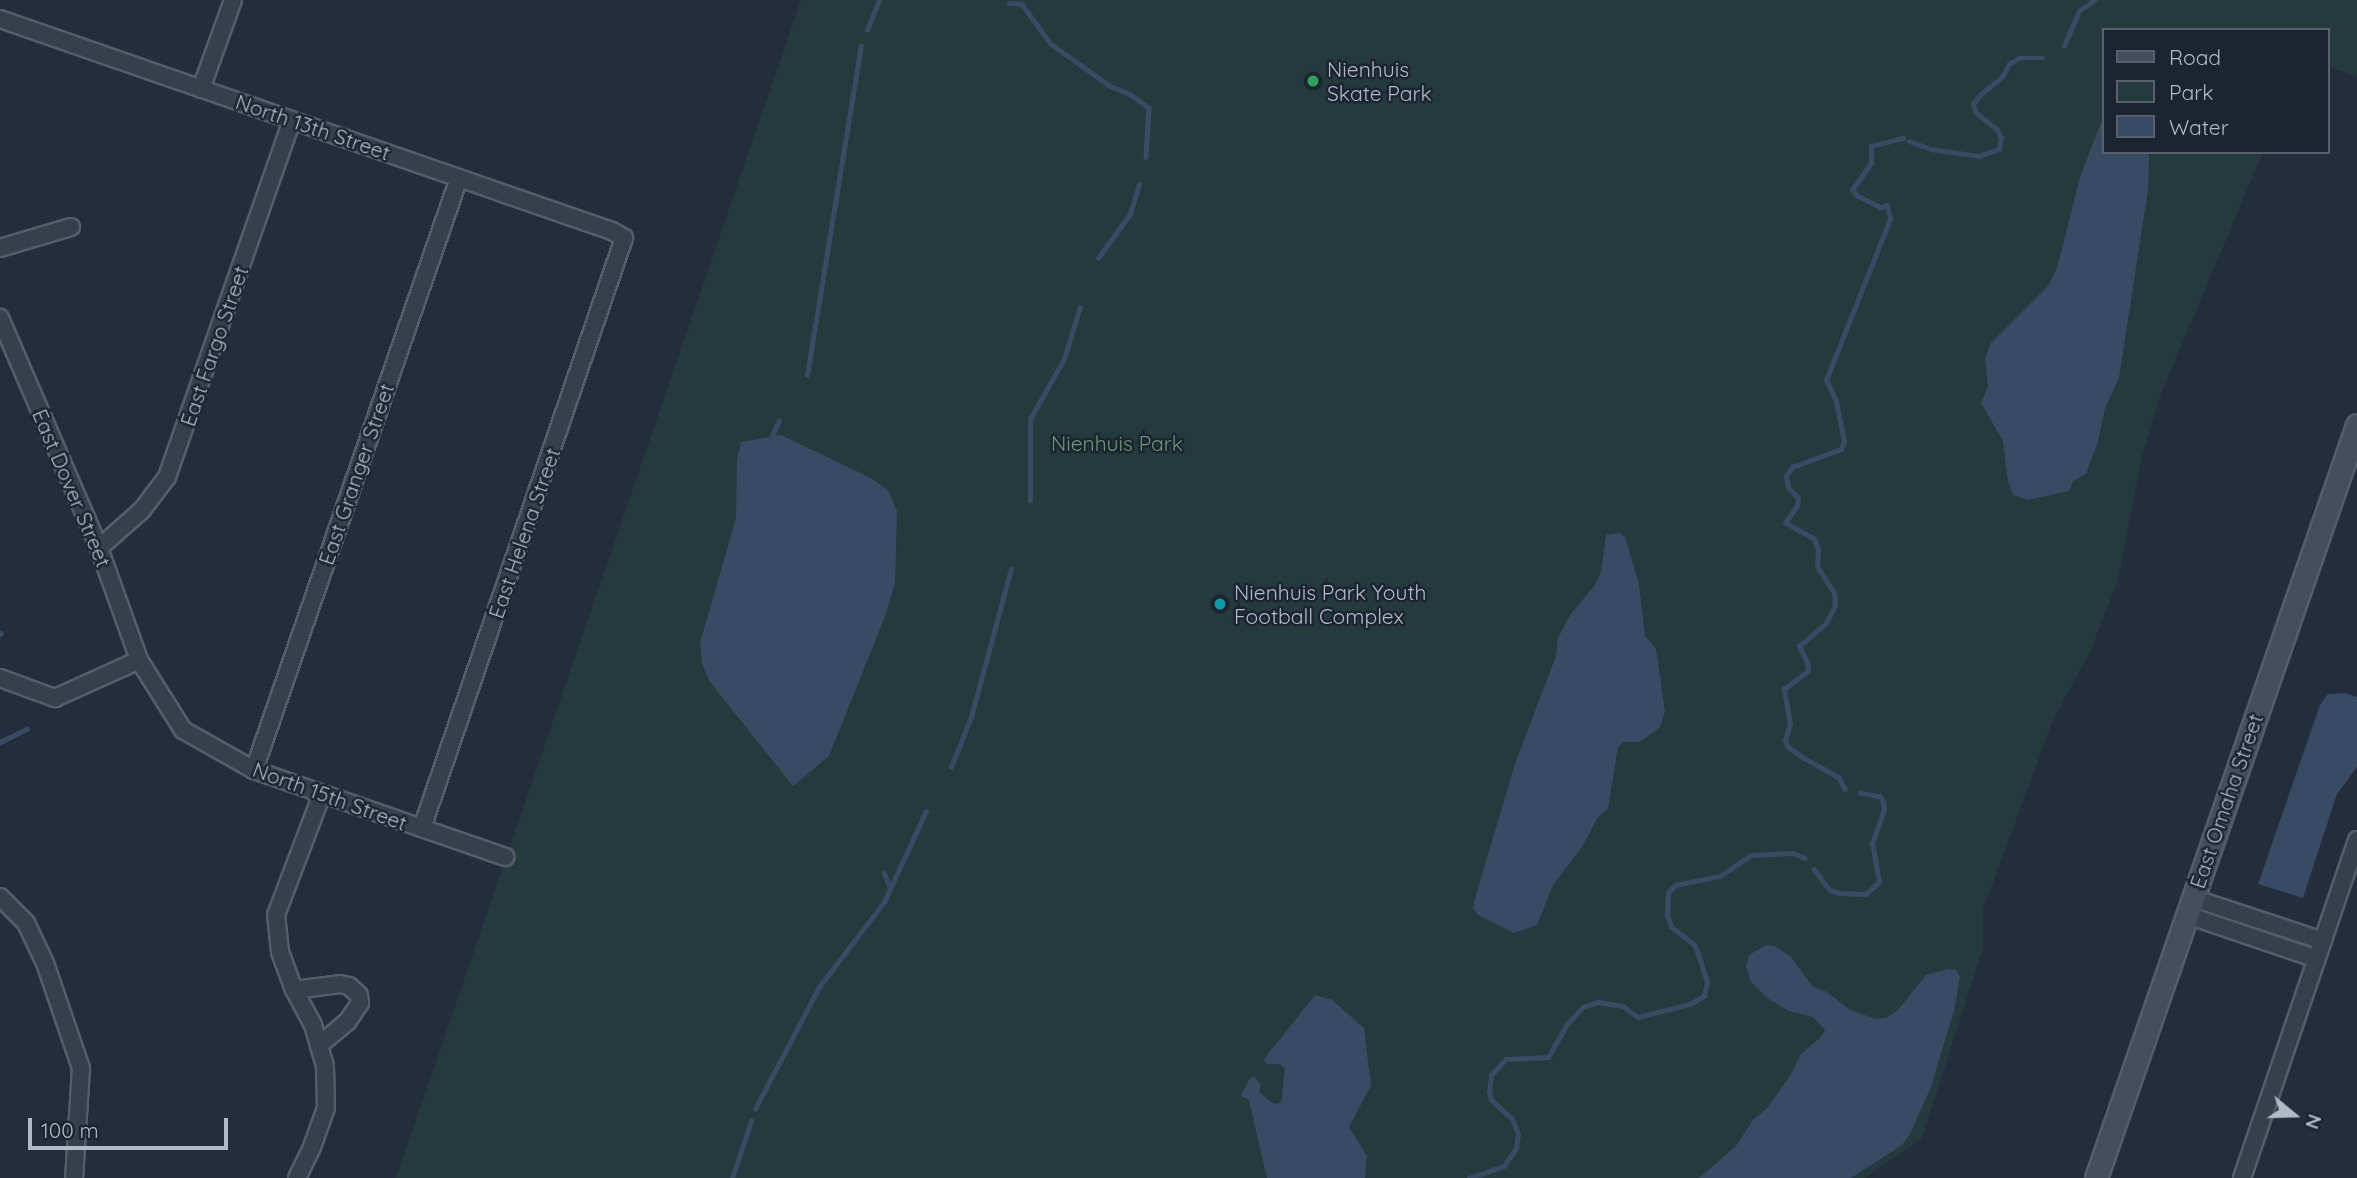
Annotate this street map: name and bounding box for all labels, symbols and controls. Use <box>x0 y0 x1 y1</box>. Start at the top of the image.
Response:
legend <box>2102 28 2329 154</box>
text: Road <box>2169 44 2221 70</box>
place label: Nienhuis Skate Park <box>1327 56 1432 106</box>
marker: Nienhuis Skate Park <box>1305 73 1321 89</box>
text: Park <box>2169 79 2213 105</box>
street label: North 13th Street <box>232 89 394 165</box>
text: Water <box>2169 114 2229 140</box>
street label: East Fargo Street <box>175 263 253 429</box>
street label: East Granger Street <box>313 380 399 568</box>
street label: East Dover Street <box>27 405 117 571</box>
park label: Nienhuis Park <box>1051 430 1183 456</box>
street label: East Helena Street <box>483 444 565 622</box>
place label: Nienhuis Park Youth Football Complex <box>1234 579 1426 629</box>
marker: Nienhuis Park Youth Football Complex <box>1212 596 1228 612</box>
street label: East Omaha Street <box>2184 710 2268 892</box>
street label: North 15th Street <box>249 756 411 836</box>
north arrow <box>2259 1080 2329 1150</box>
scale bar <box>32 1104 231 1148</box>
text: N <box>2300 1111 2327 1132</box>
text: 100 m <box>41 1117 99 1143</box>

